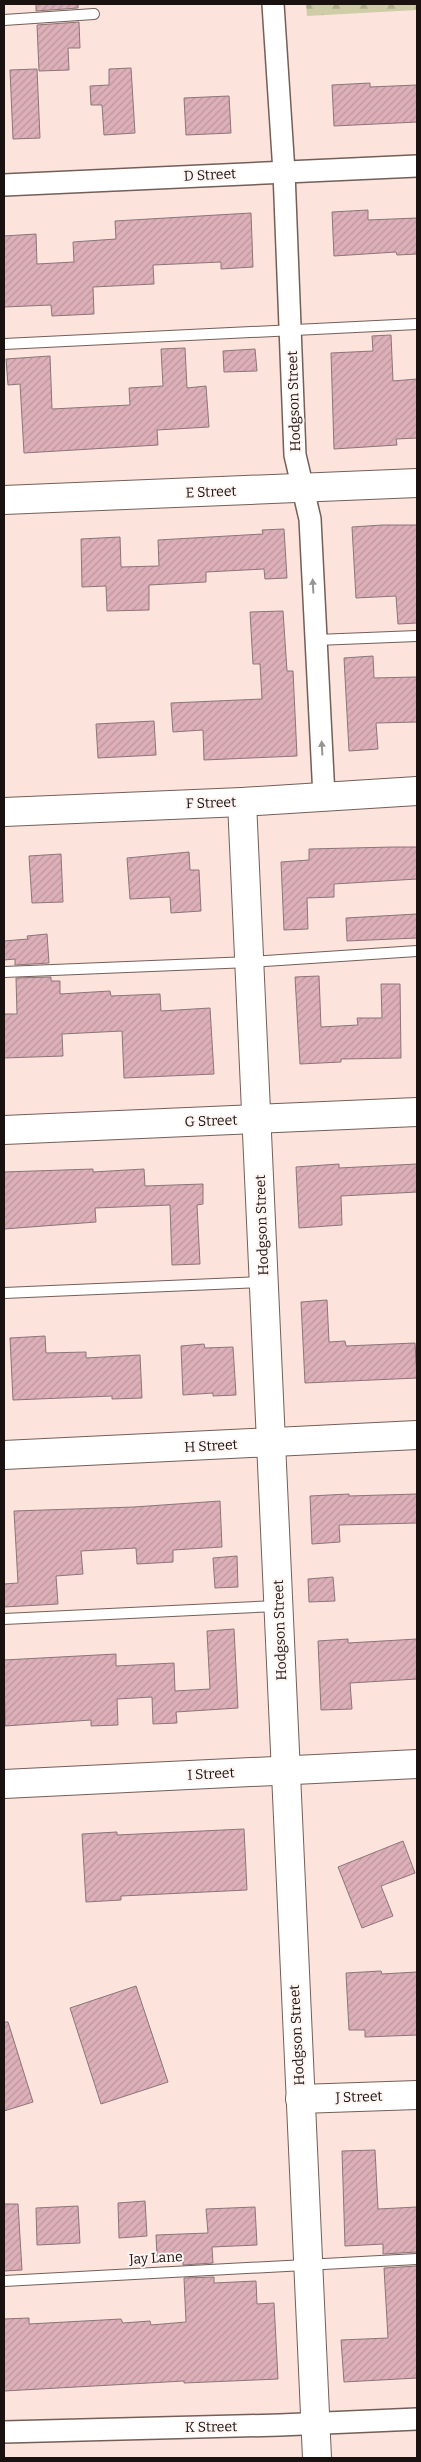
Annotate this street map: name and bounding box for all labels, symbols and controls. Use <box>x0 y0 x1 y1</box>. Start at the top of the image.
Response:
street label: D Street <box>183 165 237 185</box>
street label: Hodgson Street <box>284 350 304 452</box>
street label: E Street <box>185 483 237 501</box>
one-way arrow <box>309 578 317 594</box>
one-way arrow <box>317 740 325 756</box>
street label: F Street <box>186 794 236 812</box>
street label: G Street <box>184 1112 238 1130</box>
street label: Hodgson Street <box>252 1174 272 1276</box>
street label: H Street <box>184 1436 238 1456</box>
street label: Hodgson Street <box>270 1579 290 1681</box>
street label: I Street <box>187 1764 235 1784</box>
street label: Hodgson Street <box>286 1984 308 2086</box>
street label: J Street <box>334 2088 383 2106</box>
street label: Jay Lane <box>128 2248 183 2268</box>
street label: K Street <box>185 2418 237 2436</box>

